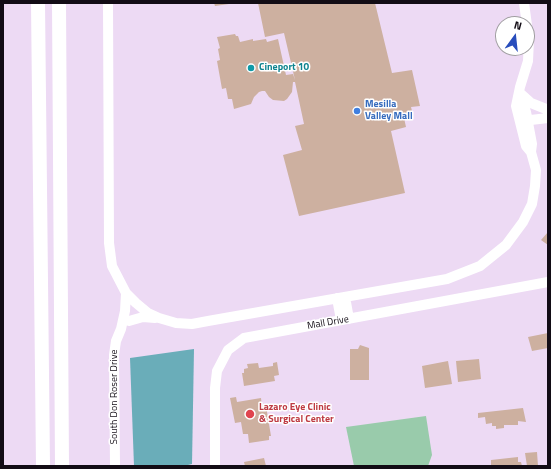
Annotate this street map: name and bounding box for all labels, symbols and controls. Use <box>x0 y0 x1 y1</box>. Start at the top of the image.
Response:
north arrow <box>495 16 535 56</box>
text: N <box>512 17 524 34</box>
place label: Cineport 10 <box>259 62 309 74</box>
marker: Cineport 10 <box>246 63 256 73</box>
place label: Mesilla Valley Mall <box>365 99 413 122</box>
marker: Mesilla Valley Mall <box>352 106 362 116</box>
street label: Mall Drive <box>306 313 350 333</box>
street label: South Don Roser Drive <box>109 350 121 444</box>
place label: Lazaro Eye Clinic & Surgical Center <box>259 402 334 426</box>
marker: Lazaro Eye Clinic & Surgical Center <box>244 408 256 420</box>

